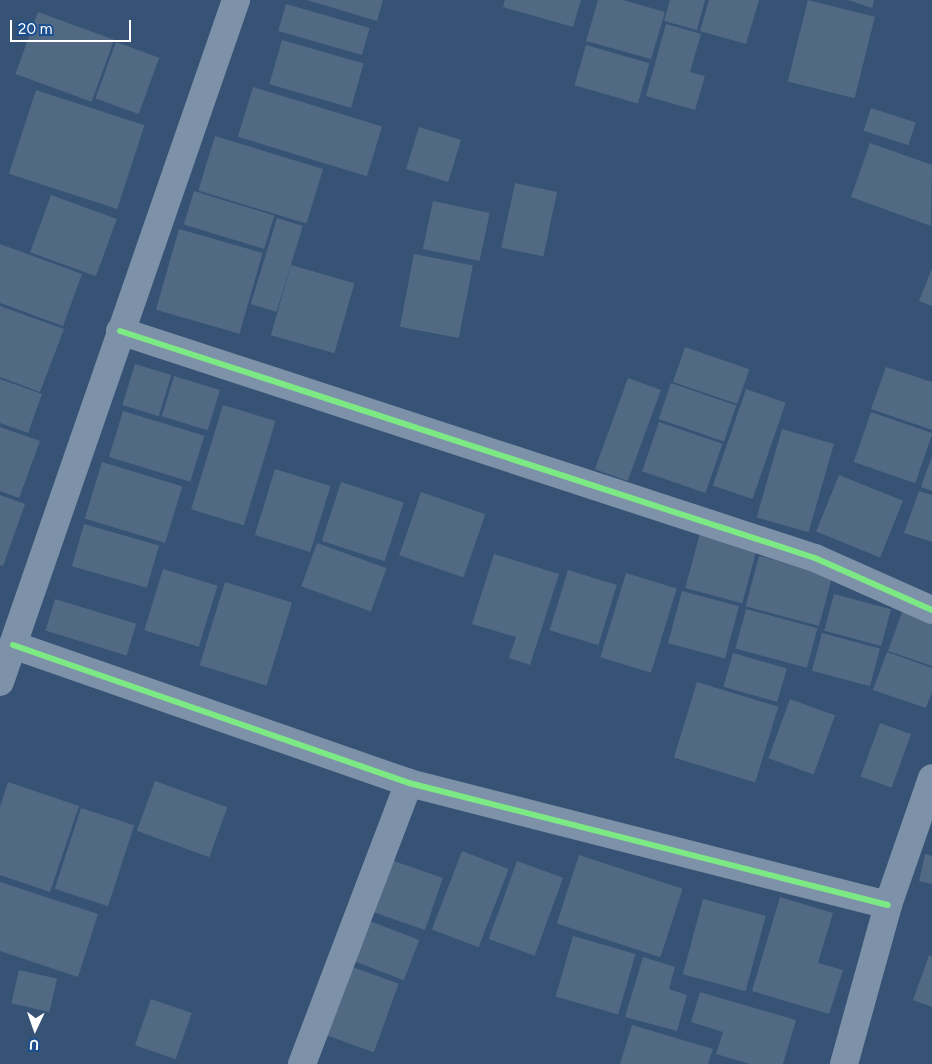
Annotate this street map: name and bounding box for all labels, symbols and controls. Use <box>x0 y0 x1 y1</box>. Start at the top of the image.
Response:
scale bar <box>12 10 134 42</box>
text: 20 m <box>18 20 52 38</box>
north arrow <box>10 1004 60 1054</box>
text: U <box>29 1036 40 1053</box>

